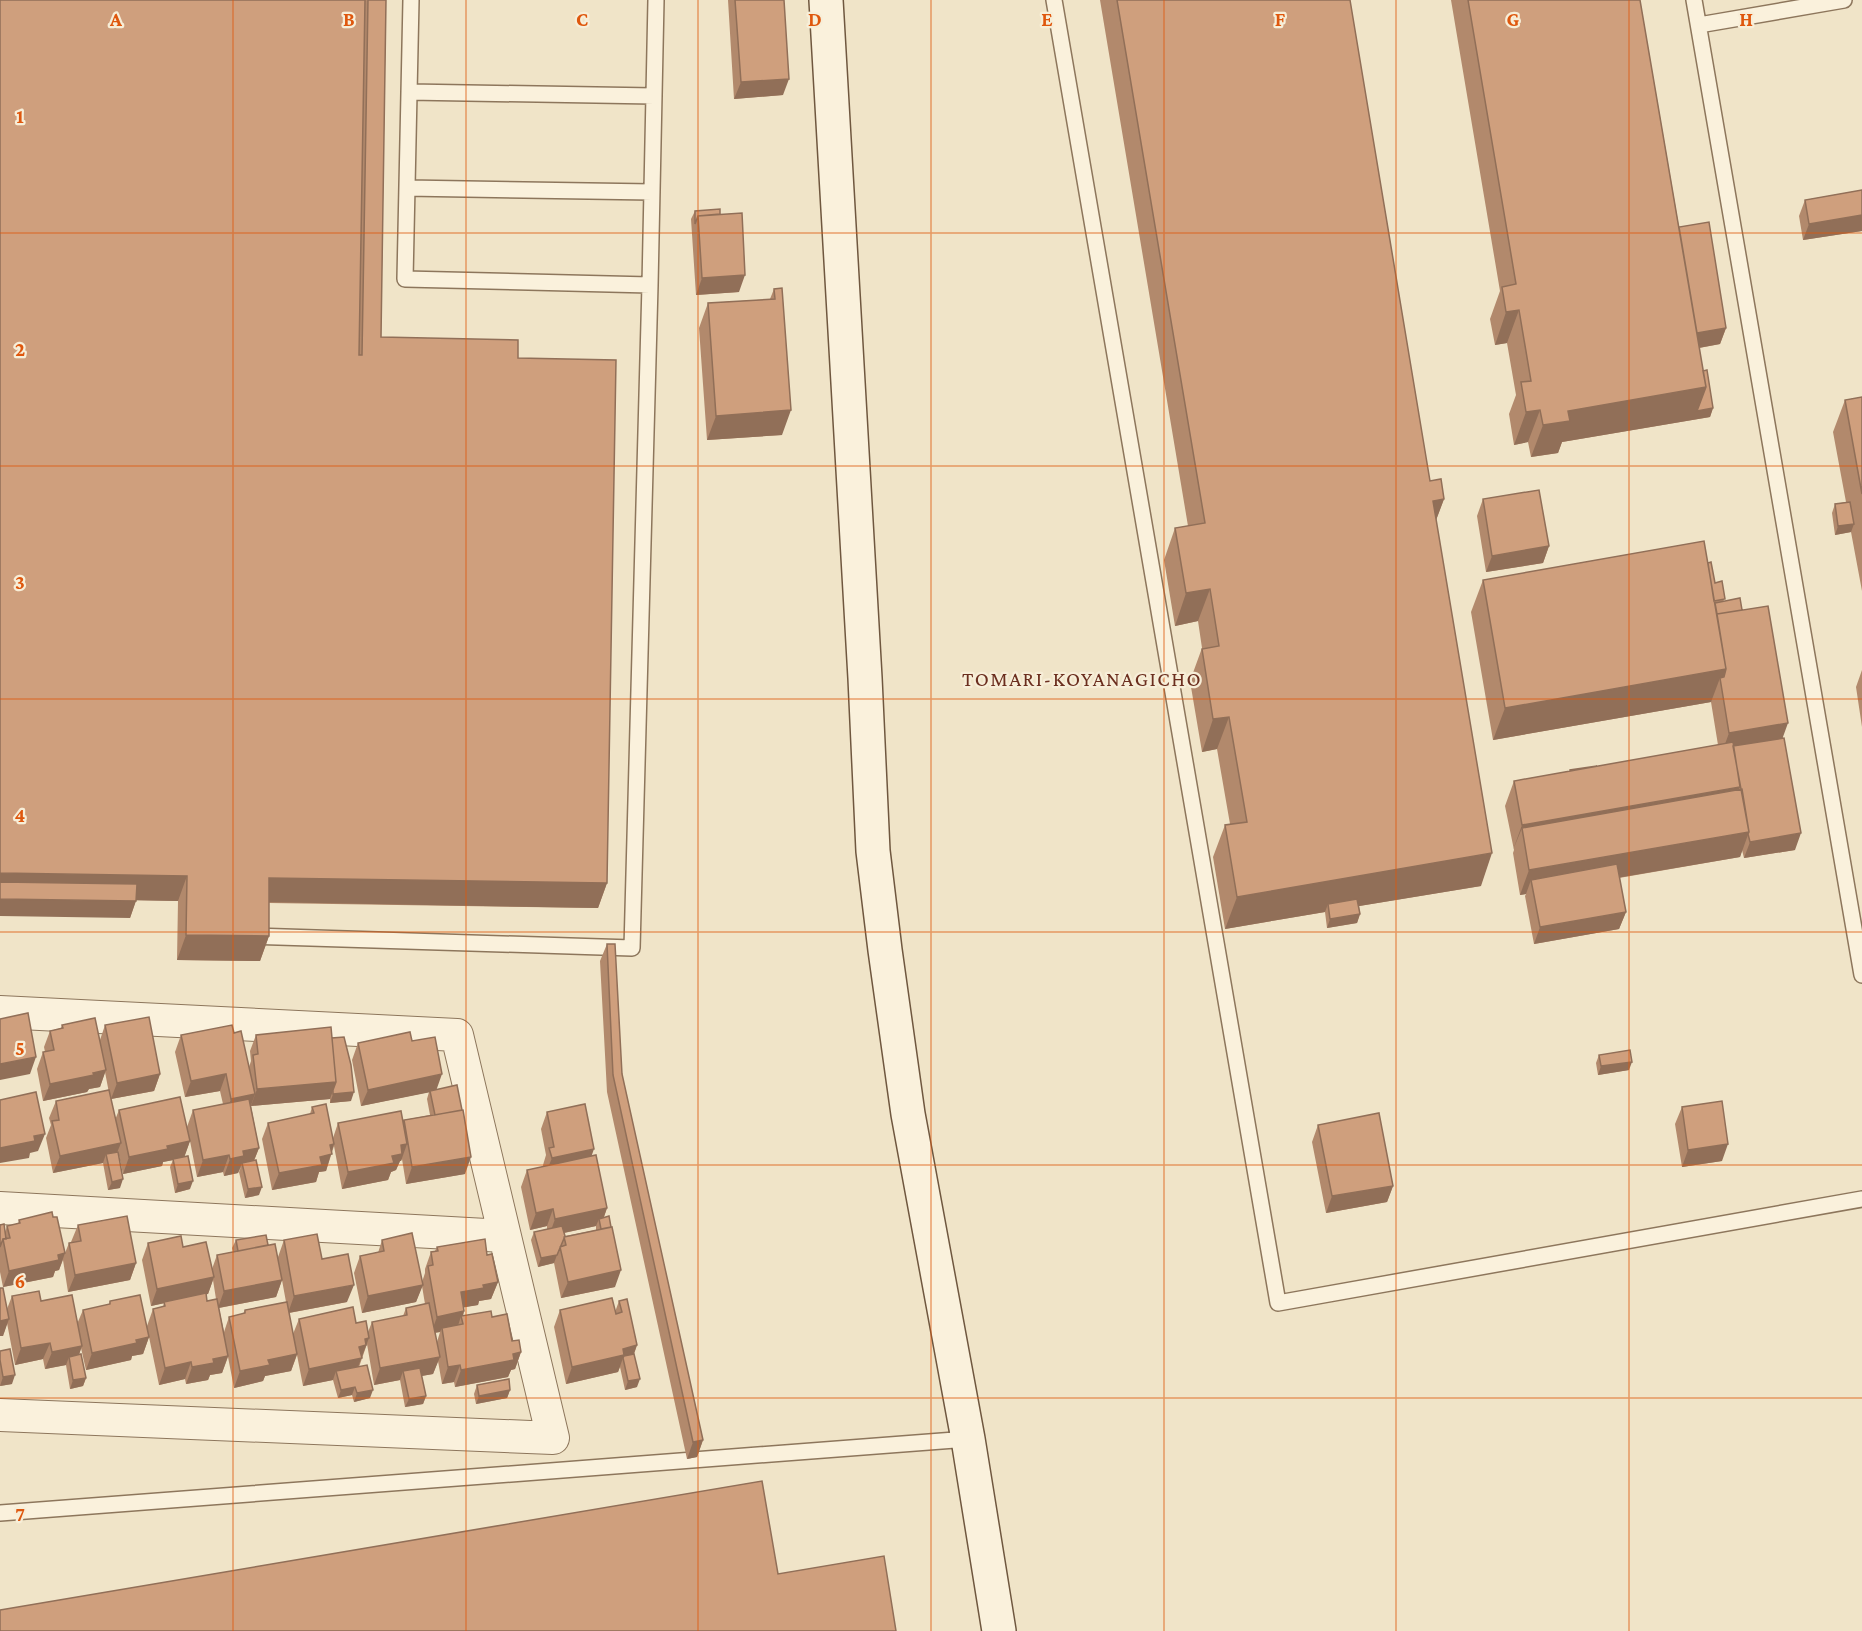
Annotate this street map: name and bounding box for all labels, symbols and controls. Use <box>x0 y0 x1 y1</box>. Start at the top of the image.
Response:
text: A <box>109 8 123 30</box>
text: B <box>343 8 355 30</box>
text: C <box>576 8 588 30</box>
text: D <box>808 8 822 30</box>
text: E <box>1041 8 1053 30</box>
text: F <box>1275 8 1286 30</box>
text: G <box>1507 8 1520 30</box>
text: H <box>1739 8 1753 30</box>
text: 1 <box>16 105 24 127</box>
text: 2 <box>15 338 25 360</box>
text: 3 <box>15 571 25 593</box>
district label: TOMARI-KOYANAGICHO <box>962 667 1202 691</box>
text: 4 <box>15 804 26 826</box>
text: 5 <box>15 1037 25 1059</box>
text: 6 <box>15 1270 25 1292</box>
text: 7 <box>15 1503 25 1525</box>

